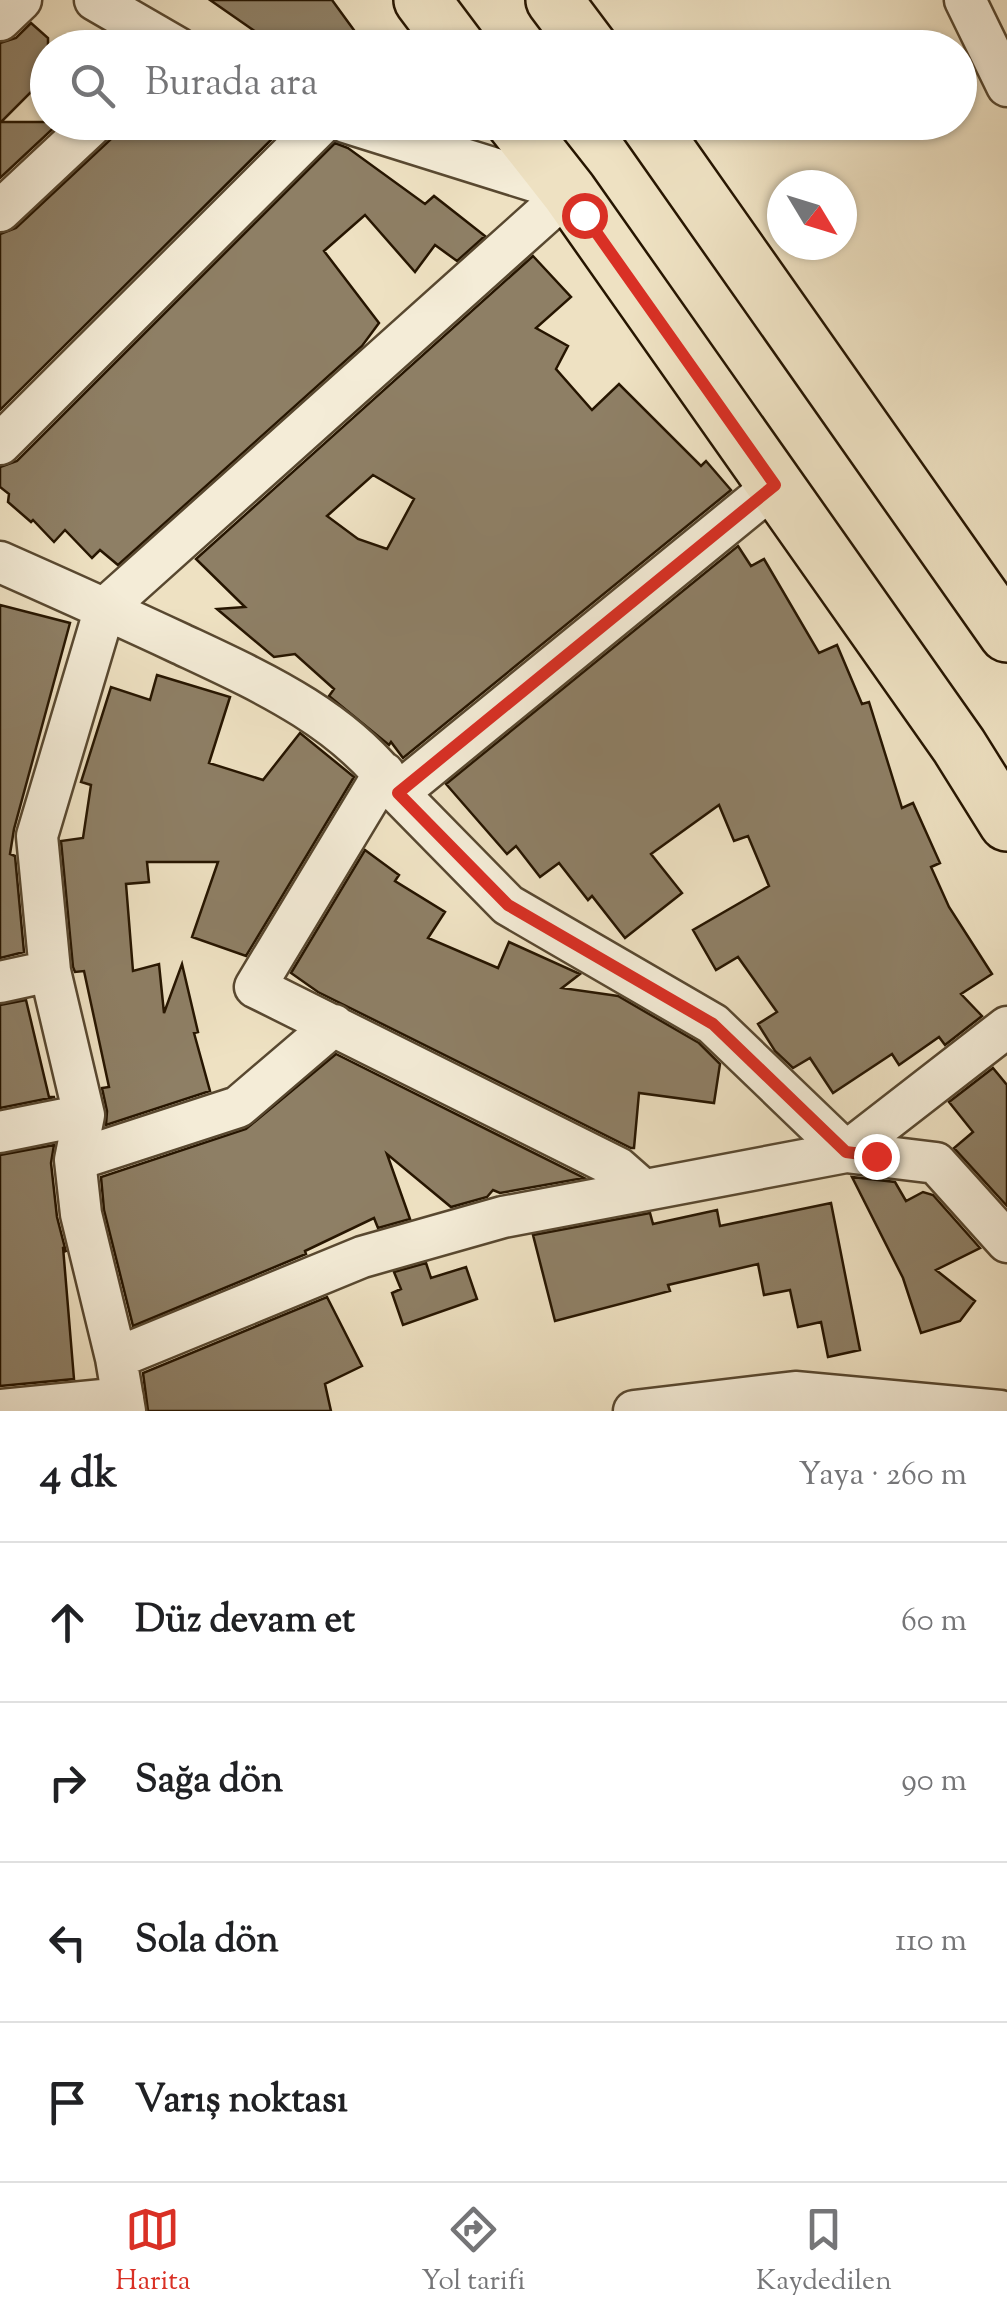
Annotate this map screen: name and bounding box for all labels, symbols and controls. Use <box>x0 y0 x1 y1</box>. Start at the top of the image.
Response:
search box <box>30 30 977 140</box>
icon: search <box>65 58 120 113</box>
text: Burada ara <box>145 58 318 112</box>
north arrow <box>767 170 857 260</box>
route start <box>562 193 608 239</box>
route end <box>854 1134 900 1180</box>
text: 4 dk <box>40 1446 117 1506</box>
text: Yaya · 260 m <box>799 1453 967 1499</box>
icon: ahead <box>40 1595 95 1650</box>
text: Düz devam et <box>135 1595 355 1649</box>
text: 60 m <box>901 1599 967 1645</box>
icon: right <box>40 1755 95 1810</box>
text: Sağa dön <box>135 1755 283 1809</box>
text: 90 m <box>901 1759 967 1805</box>
icon: left <box>40 1915 95 1970</box>
text: Sola dön <box>135 1915 279 1969</box>
text: 110 m <box>895 1919 967 1965</box>
icon: arrive <box>40 2075 95 2130</box>
text: Varış noktası <box>135 2075 348 2129</box>
tab: Harita <box>115 2202 191 2302</box>
tab: Yol tarifi <box>421 2202 526 2302</box>
tab: Kaydedilen <box>756 2202 892 2302</box>

